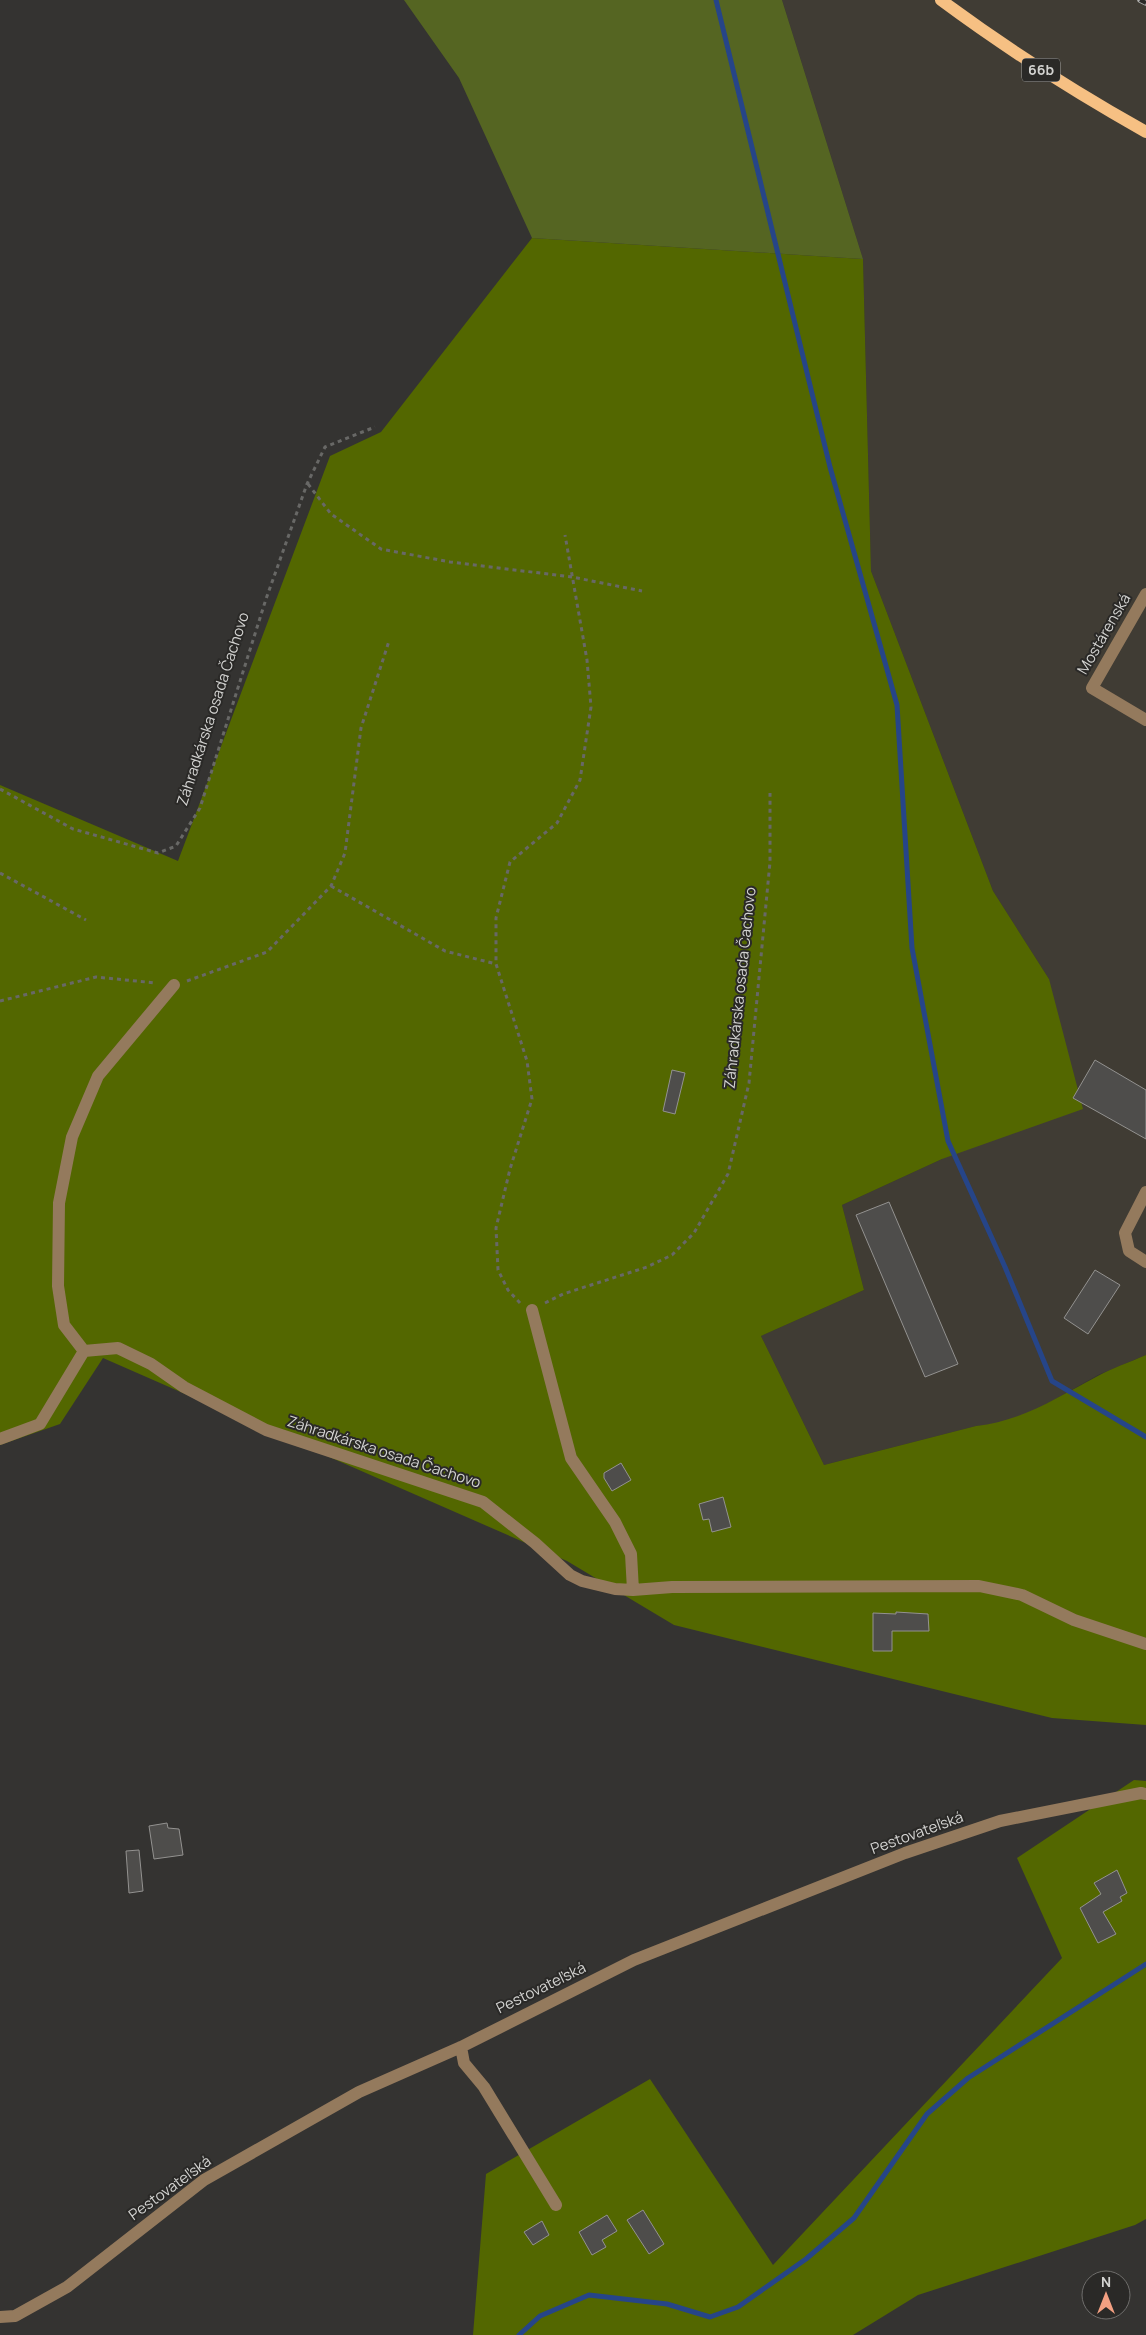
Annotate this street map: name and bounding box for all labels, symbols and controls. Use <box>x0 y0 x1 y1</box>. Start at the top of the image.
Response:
road number: 66b <box>1022 58 1060 82</box>
street label: Mostárenská <box>1072 590 1135 678</box>
street label: Záhradkárska osada Čachovo <box>171 609 254 808</box>
street label: Záhradkárska osada Čachovo <box>718 886 761 1090</box>
street label: Záhradkárska osada Čachovo <box>285 1410 484 1493</box>
street label: Pestovateľská <box>868 1806 966 1859</box>
street label: Pestovateľská <box>492 1957 589 2018</box>
street label: Pestovateľská <box>124 2150 215 2225</box>
north arrow <box>1081 2270 1131 2320</box>
text: N <box>1101 2272 1111 2291</box>

